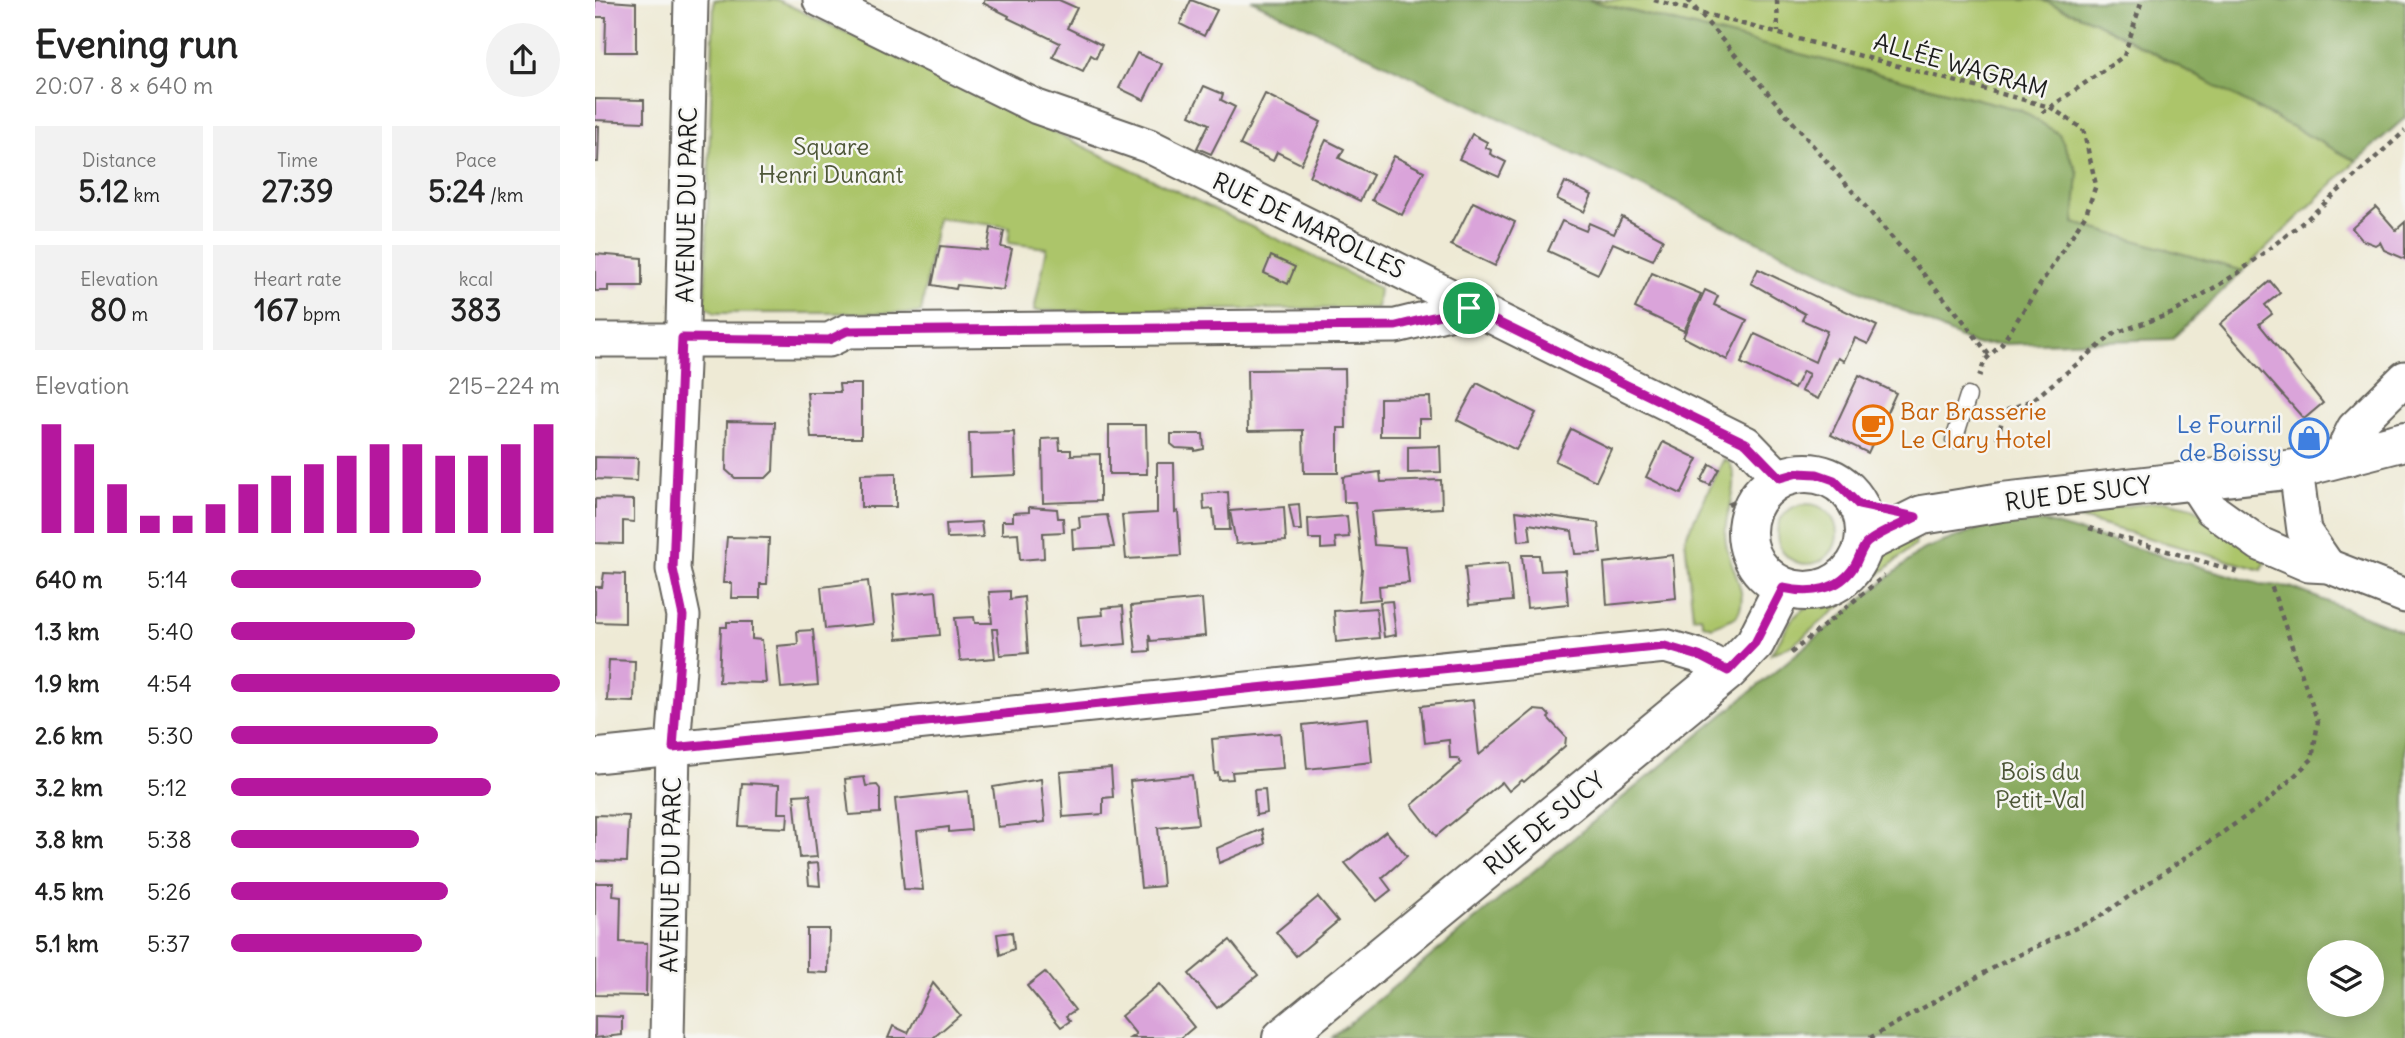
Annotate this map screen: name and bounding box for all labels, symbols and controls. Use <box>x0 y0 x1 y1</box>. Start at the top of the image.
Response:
text: Evening run <box>35 21 238 68</box>
button: share <box>486 23 560 97</box>
street label: ALLÉE WAGRAM <box>1871 26 2051 104</box>
text: 20:07 · 8 × 640 m <box>35 71 213 100</box>
street label: AVENUE DU PARC <box>669 107 703 303</box>
park label: Square Henri Dunant <box>758 131 904 189</box>
text: Distance <box>82 148 156 172</box>
text: Time <box>277 148 318 172</box>
text: Pace <box>455 148 496 172</box>
street label: RUE DE MAROLLES <box>1208 165 1410 285</box>
text: 5.12 <box>78 172 129 210</box>
text: 27:39 <box>261 172 334 210</box>
text: 5:24 <box>428 172 486 210</box>
text: km <box>129 183 160 207</box>
text: /km <box>486 183 523 207</box>
text: Elevation <box>80 267 158 291</box>
text: Heart rate <box>253 267 342 291</box>
text: kcal <box>459 267 493 291</box>
pin <box>1439 278 1499 338</box>
icon: arrive <box>1450 289 1488 327</box>
text: 80 <box>90 291 127 329</box>
text: 167 <box>254 291 298 329</box>
text: 383 <box>450 291 502 329</box>
text: m <box>127 302 148 326</box>
text: bpm <box>298 302 341 326</box>
text: Elevation <box>35 371 129 400</box>
text: 215–224 m <box>448 371 560 400</box>
place label: Bar Brasserie Le Clary Hotel <box>1900 396 2052 454</box>
cafe icon: Bar Brasserie Le Clary Hotel <box>1852 404 1894 446</box>
place label: Le Fournil de Boissy <box>2177 409 2282 467</box>
shop icon: Le Fournil de Boissy <box>2288 417 2330 459</box>
street label: RUE DE SUCY <box>2003 469 2153 517</box>
text: 640 m <box>35 565 102 594</box>
text: 5:14 <box>147 565 188 594</box>
text: 1.3 km <box>35 617 99 646</box>
text: 5:40 <box>147 617 194 646</box>
text: 1.9 km <box>35 669 100 698</box>
text: 4:54 <box>147 669 192 698</box>
text: 2.6 km <box>35 721 103 750</box>
text: 5:30 <box>147 721 194 750</box>
park label: Bois du Petit-Val <box>1995 756 2085 814</box>
street label: RUE DE SUCY <box>1477 765 1611 881</box>
text: 3.2 km <box>35 773 103 802</box>
text: 5:12 <box>147 773 187 802</box>
street label: AVENUE DU PARC <box>653 777 687 973</box>
text: 3.8 km <box>35 825 103 854</box>
text: 5:38 <box>147 825 192 854</box>
text: 4.5 km <box>35 877 104 906</box>
text: 5:26 <box>147 877 191 906</box>
text: 5.1 km <box>35 929 99 958</box>
text: 5:37 <box>147 929 190 958</box>
map controls <box>2307 940 2384 1017</box>
button: layers <box>2307 940 2384 1017</box>

